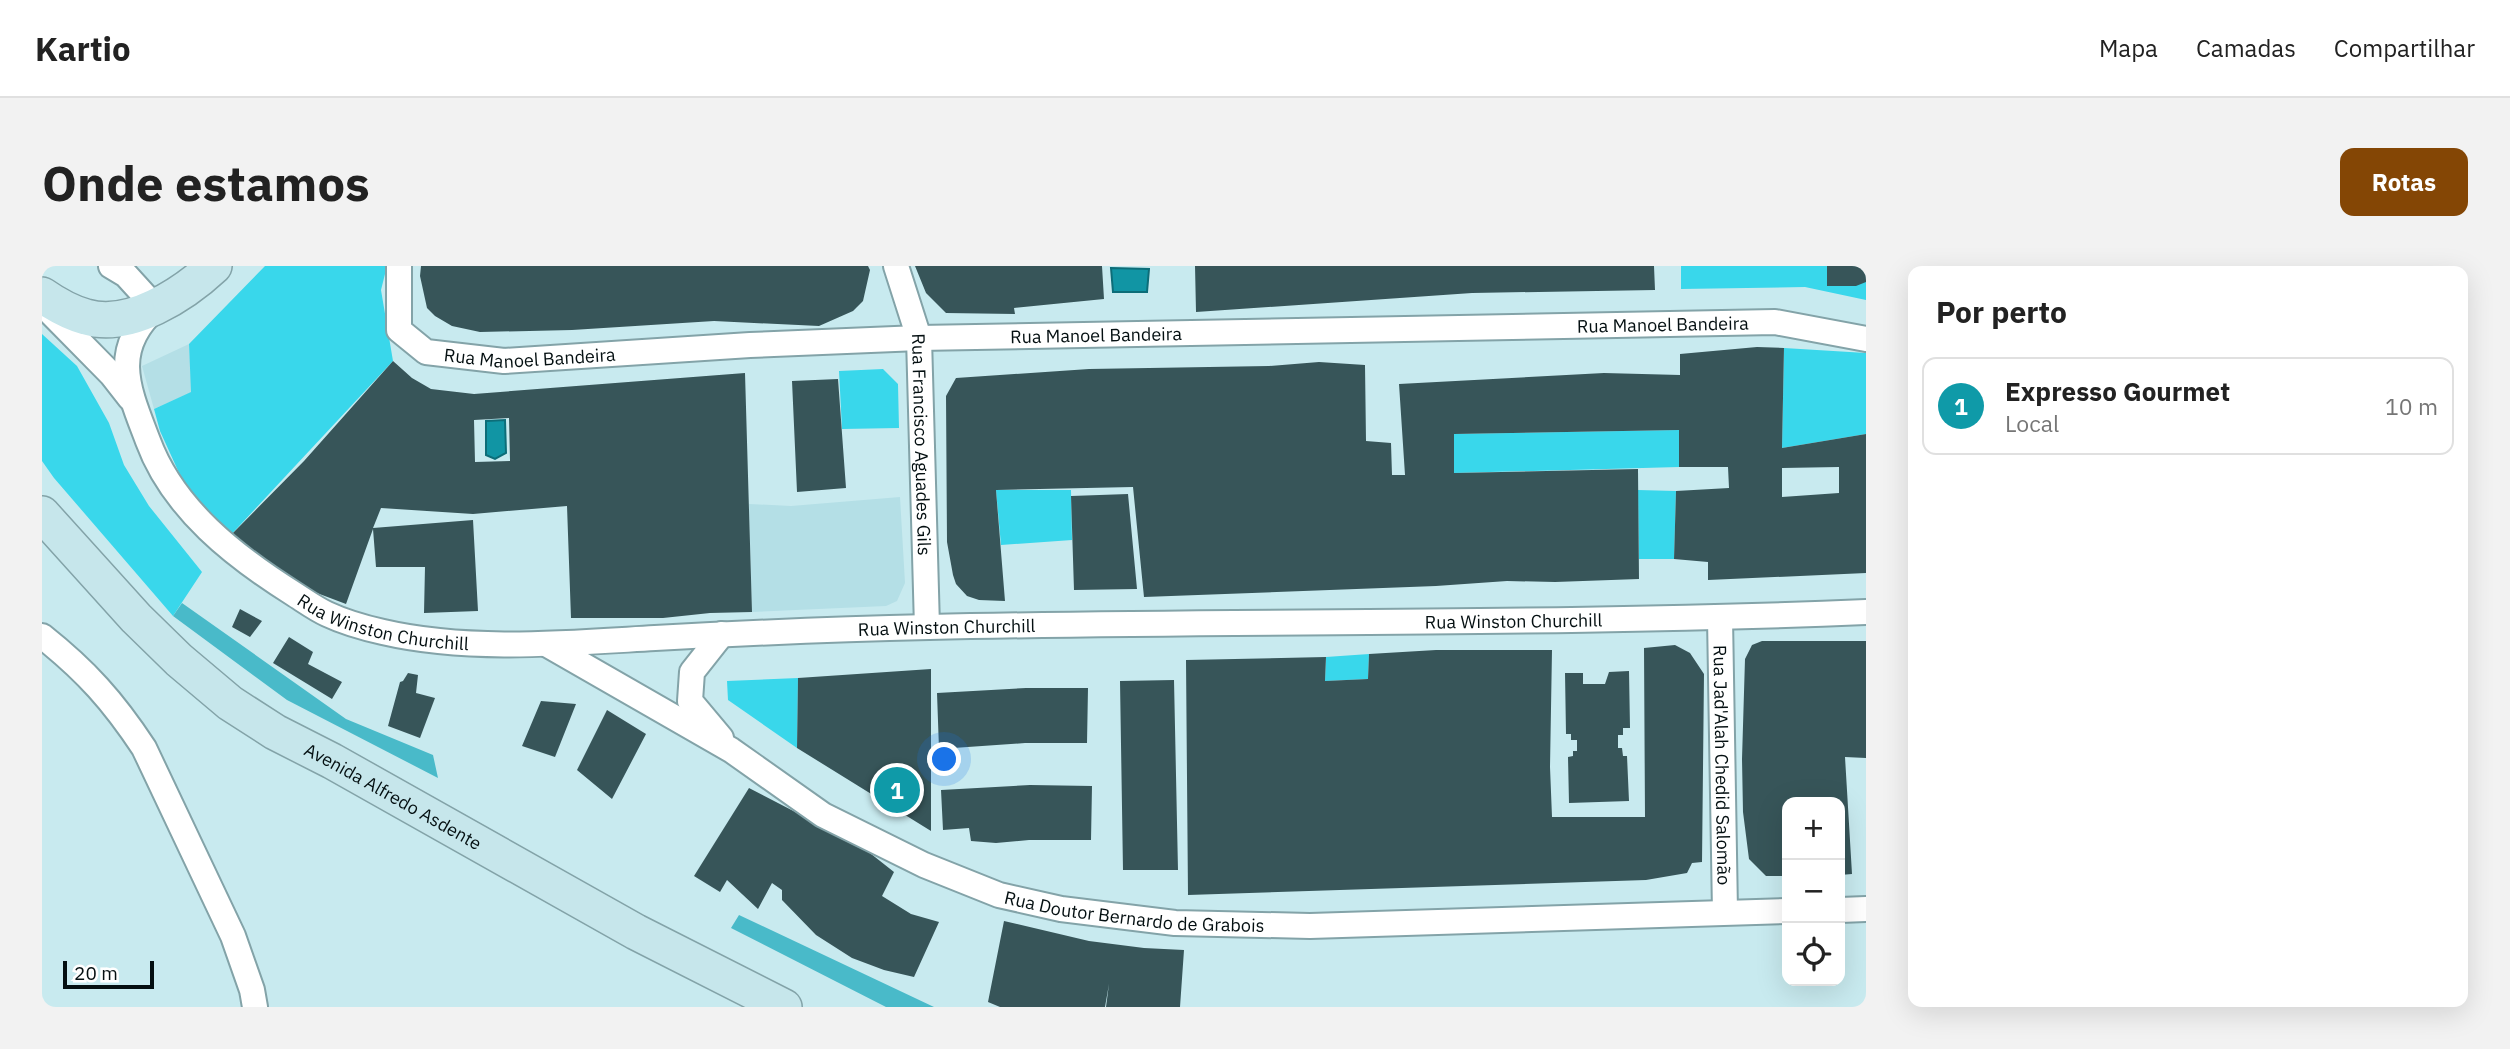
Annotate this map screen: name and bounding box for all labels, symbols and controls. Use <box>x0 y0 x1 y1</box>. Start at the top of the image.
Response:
text: Kartio <box>35 27 131 70</box>
text: Mapa <box>2099 32 2158 64</box>
text: Camadas <box>2196 32 2296 64</box>
text: Compartilhar <box>2334 32 2475 64</box>
button: Rotas <box>2340 148 2468 216</box>
text: Onde estamos <box>42 151 370 214</box>
text: Por perto <box>1936 292 2067 331</box>
street label: Rua Manoel Bandeira <box>1577 311 1749 337</box>
street label: Rua Manoel Bandeira <box>1010 322 1182 348</box>
street label: Rua Francisco Aguades Gils <box>907 333 937 556</box>
street label: Rua Manoel Bandeira <box>443 342 616 373</box>
text: Expresso Gourmet <box>2005 374 2230 408</box>
text: 1 <box>1954 391 1968 421</box>
text: 10 m <box>2385 391 2438 421</box>
text: Local <box>2005 408 2059 438</box>
street label: Rua Winston Churchill <box>293 588 469 655</box>
street label: Rua Winston Churchill <box>1425 608 1603 633</box>
street label: Rua Winston Churchill <box>858 614 1036 640</box>
street label: Rua Jad'Alah Chedid Salomão <box>1709 645 1736 885</box>
street label: Avenida Alfredo Asdente <box>301 738 486 855</box>
your location <box>927 742 961 776</box>
pin: 1 <box>874 764 920 816</box>
map controls <box>1782 797 1845 986</box>
button: + <box>1782 797 1845 860</box>
button: − <box>1782 860 1845 923</box>
street label: Rua Doutor Bernardo de Grabois <box>1002 885 1265 936</box>
button: locate <box>1782 923 1845 986</box>
scale bar <box>63 958 154 990</box>
text: 20 m <box>74 961 118 985</box>

